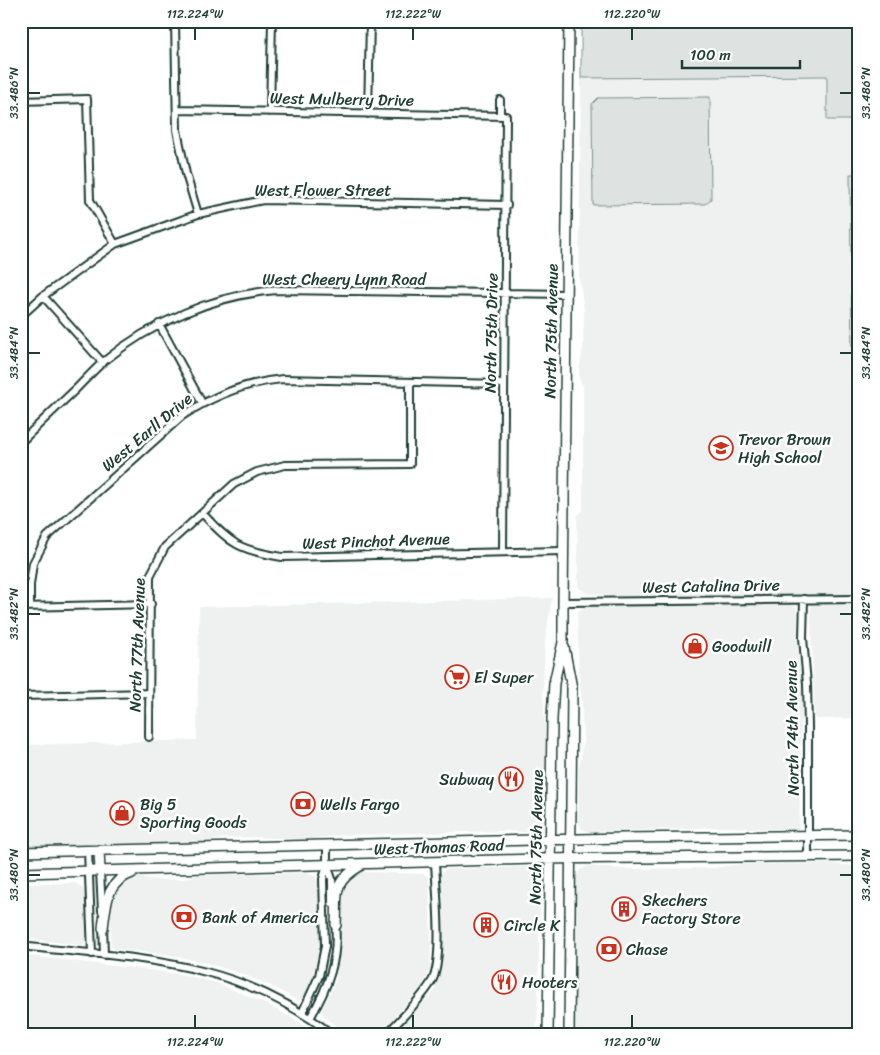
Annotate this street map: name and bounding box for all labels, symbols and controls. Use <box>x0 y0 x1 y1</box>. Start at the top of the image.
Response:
text: 112.224°W <box>167 3 224 25</box>
text: 112.222°W <box>385 3 442 25</box>
text: 112.220°W <box>604 3 661 25</box>
scale bar <box>682 38 800 70</box>
text: 100 m <box>690 42 731 68</box>
text: 33.486°N <box>3 66 25 119</box>
text: 33.486°N <box>855 66 877 119</box>
street label: West Mulberry Drive <box>270 83 414 115</box>
street label: West Flower Street <box>255 176 391 205</box>
street label: North 75th Avenue <box>535 263 567 399</box>
street label: West Cheery Lynn Road <box>262 265 427 294</box>
street label: North 75th Drive <box>475 273 507 393</box>
text: 33.484°N <box>3 326 25 379</box>
text: 33.484°N <box>855 326 877 379</box>
street label: West Earll Drive <box>95 385 199 479</box>
place label: Trevor Brown High School <box>738 425 831 472</box>
school or university icon: Trevor Brown High School <box>708 435 734 461</box>
street label: West Pinchot Avenue <box>302 524 451 558</box>
street label: West Catalina Drive <box>642 570 780 602</box>
street label: North 77th Avenue <box>120 577 154 713</box>
text: 33.482°N <box>3 587 25 640</box>
text: 33.482°N <box>855 587 877 640</box>
place label: Goodwill <box>712 632 772 661</box>
shop icon: Goodwill <box>682 633 708 659</box>
street label: North 74th Avenue <box>776 660 808 796</box>
place label: El Super <box>474 663 535 692</box>
supermarket icon: El Super <box>444 664 470 690</box>
place label: Subway <box>439 765 495 794</box>
restaurant icon: Subway <box>498 766 524 792</box>
street label: North 75th Avenue <box>520 769 552 905</box>
place label: Big 5 Sporting Goods <box>140 790 247 837</box>
place label: Wells Fargo <box>320 790 400 819</box>
bank icon: Wells Fargo <box>290 791 316 817</box>
shop icon: Big 5 Sporting Goods <box>109 800 135 826</box>
street label: West Thomas Road <box>373 830 506 864</box>
text: 33.480°N <box>3 848 25 901</box>
text: 33.480°N <box>855 848 877 901</box>
place label: Skechers Factory Store <box>642 886 741 933</box>
building icon: Skechers Factory Store <box>611 896 637 922</box>
place label: Bank of America <box>202 903 319 932</box>
bank icon: Bank of America <box>171 904 197 930</box>
place label: Circle K <box>504 911 561 940</box>
building icon: Circle K <box>473 912 499 938</box>
place label: Chase <box>626 935 668 964</box>
bank icon: Chase <box>596 936 622 962</box>
place label: Hooters <box>522 968 578 997</box>
restaurant icon: Hooters <box>491 969 517 995</box>
text: 112.224°W <box>167 1031 224 1053</box>
text: 112.222°W <box>385 1031 442 1053</box>
text: 112.220°W <box>604 1031 661 1053</box>

